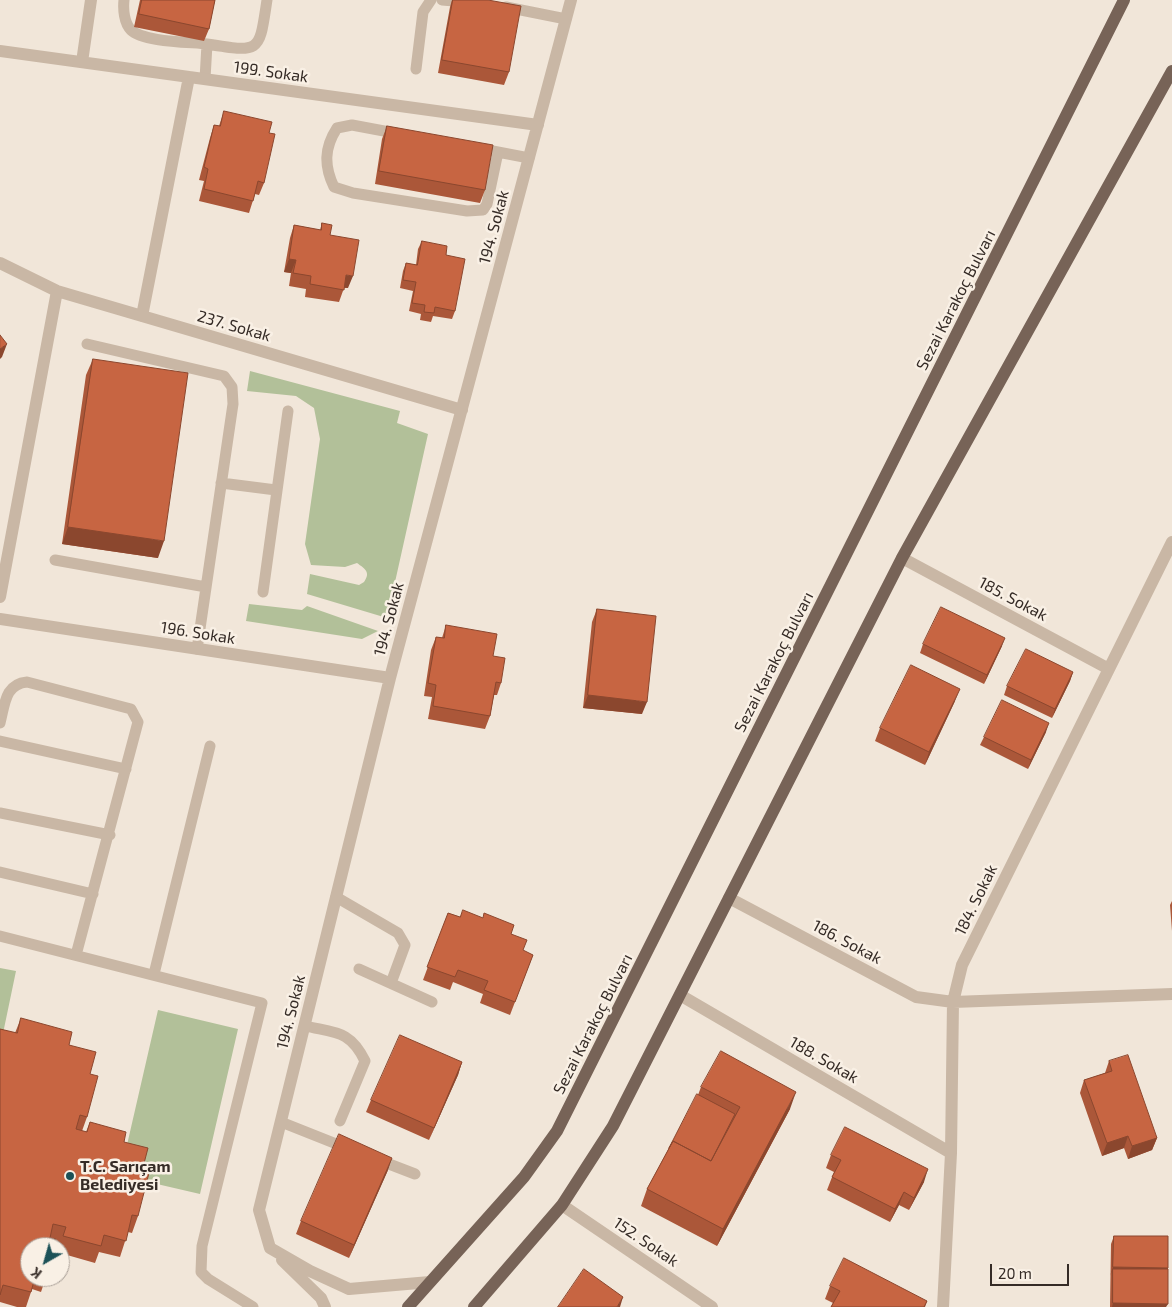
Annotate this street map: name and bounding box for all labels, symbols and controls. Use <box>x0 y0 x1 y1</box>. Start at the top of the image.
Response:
street label: 199. Sokak <box>233 57 309 87</box>
street label: 194. Sokak <box>475 188 513 266</box>
street label: Sezai Karakoç Bulvarı <box>912 227 1000 373</box>
street label: 237. Sokak <box>195 306 273 346</box>
street label: 185. Sokak <box>975 573 1051 625</box>
street label: 194. Sokak <box>370 580 408 658</box>
street label: Sezai Karakoç Bulvarı <box>730 589 818 735</box>
street label: 196. Sokak <box>159 618 237 648</box>
street label: 184. Sokak <box>951 862 1001 938</box>
street label: 186. Sokak <box>809 916 885 968</box>
street label: Sezai Karakoç Bulvarı <box>549 951 637 1097</box>
street label: 194. Sokak <box>273 973 309 1051</box>
street label: 188. Sokak <box>786 1033 862 1087</box>
place label: T.C. Sarıçam Belediyesi <box>80 1157 171 1195</box>
marker: T.C. Sarıçam Belediyesi <box>64 1170 76 1182</box>
street label: 152. Sokak <box>610 1213 682 1271</box>
north arrow <box>20 1237 70 1287</box>
scale bar <box>992 1254 1071 1286</box>
text: K <box>27 1264 45 1283</box>
text: 20 m <box>998 1264 1032 1282</box>

